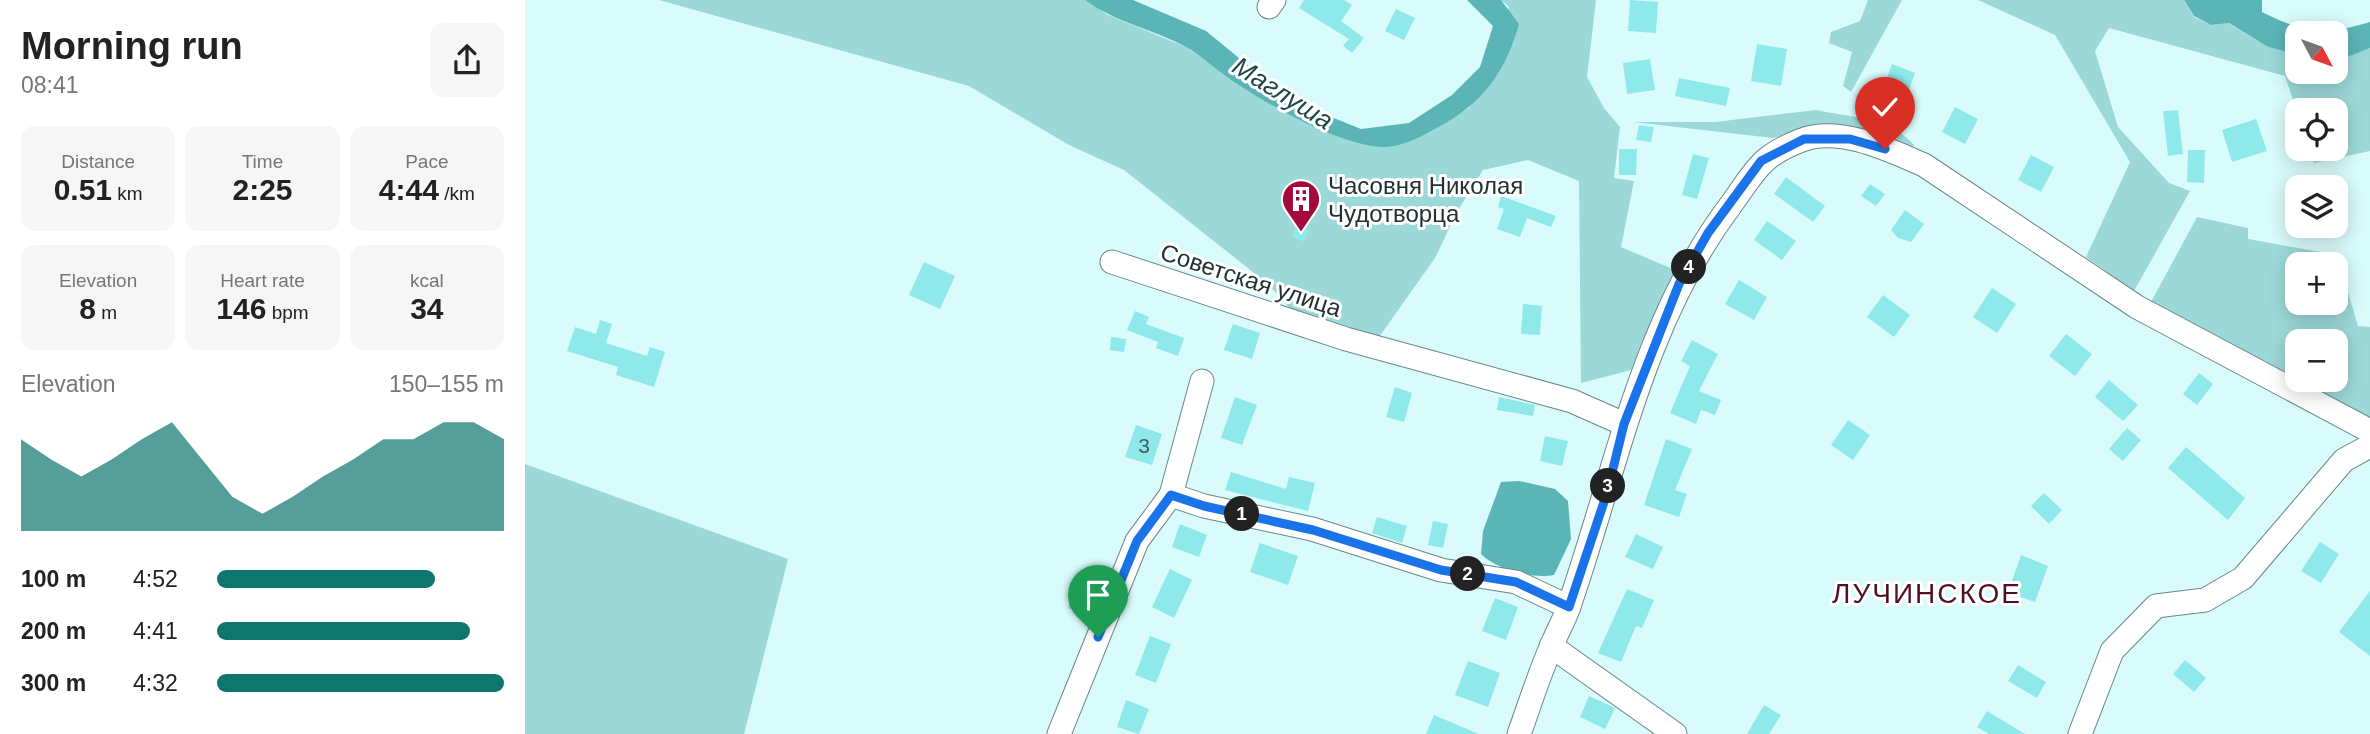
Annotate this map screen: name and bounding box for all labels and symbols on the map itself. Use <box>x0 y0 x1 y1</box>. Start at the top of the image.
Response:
north arrow <box>2285 21 2349 84</box>
water label: Маглуша <box>1227 51 1339 135</box>
pin <box>1855 77 1915 149</box>
place label: Часовня Николая Чудотворца <box>1328 172 1523 227</box>
building icon: Часовня Николая Чудотворца <box>1280 178 1322 233</box>
street label: Советская улица <box>1157 238 1345 322</box>
pin: 4 <box>1671 250 1707 284</box>
house number: 3 <box>1138 434 1150 457</box>
pin: 3 <box>1591 468 1625 504</box>
pin: 1 <box>1225 496 1259 532</box>
pin: 2 <box>1451 556 1485 592</box>
pin <box>1068 565 1128 637</box>
district label: ЛУЧИНСКОЕ <box>1832 578 2022 609</box>

